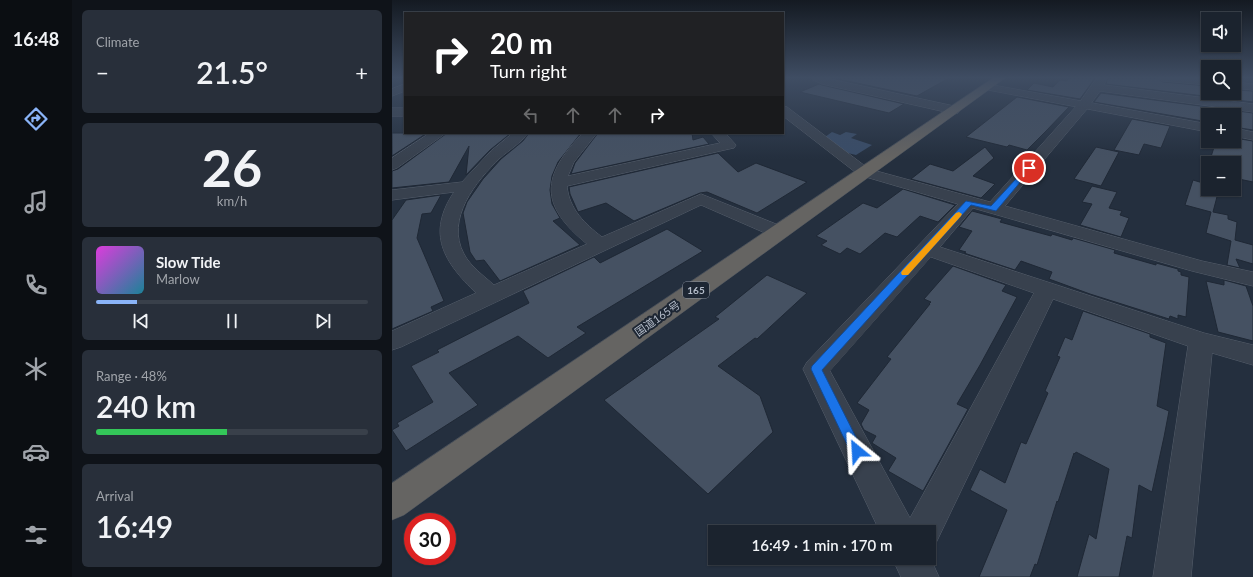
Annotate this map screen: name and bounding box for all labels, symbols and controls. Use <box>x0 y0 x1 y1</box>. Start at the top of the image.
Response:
map controls <box>1201 12 1241 196</box>
button: sound <box>1201 12 1241 52</box>
text: 20 m <box>490 26 553 60</box>
text: 16:48 <box>13 28 59 50</box>
icon: right <box>424 28 476 80</box>
text: Climate <box>96 34 139 50</box>
text: 21.5° <box>196 54 268 90</box>
text: − <box>96 59 109 86</box>
text: + <box>355 59 368 86</box>
text: Turn right <box>490 60 567 82</box>
button: search <box>1201 60 1241 100</box>
icon: left <box>520 104 542 126</box>
icon: ahead <box>562 104 584 126</box>
icon: ahead <box>604 104 626 126</box>
icon: right <box>646 104 668 126</box>
icon: directions <box>22 105 50 133</box>
button: + <box>1201 108 1241 148</box>
text: 26 <box>202 136 262 198</box>
pin <box>1012 151 1046 185</box>
button: − <box>1201 156 1241 196</box>
icon: arrive <box>1018 157 1040 179</box>
icon: music <box>22 188 50 216</box>
text: km/h <box>217 193 247 209</box>
text: Slow Tide <box>156 253 221 271</box>
icon: phone <box>22 271 50 299</box>
text: Marlow <box>156 271 200 287</box>
road number: 165 <box>683 282 709 298</box>
street label: 国道165号 <box>632 298 682 338</box>
icon: previous <box>130 310 152 332</box>
icon: pause <box>221 310 243 332</box>
icon: next <box>312 310 334 332</box>
icon: climate <box>22 355 50 383</box>
text: Range · 48% <box>96 368 167 384</box>
text: 240 km <box>96 388 196 424</box>
position arrow <box>836 430 878 472</box>
icon: car <box>22 438 50 466</box>
text: Arrival <box>96 488 133 504</box>
text: 16:49 <box>96 508 173 544</box>
speed limit sign: 30 <box>404 513 456 565</box>
icon: filters <box>22 521 50 549</box>
text: 16:49 · 1 min · 170 m <box>752 536 892 554</box>

